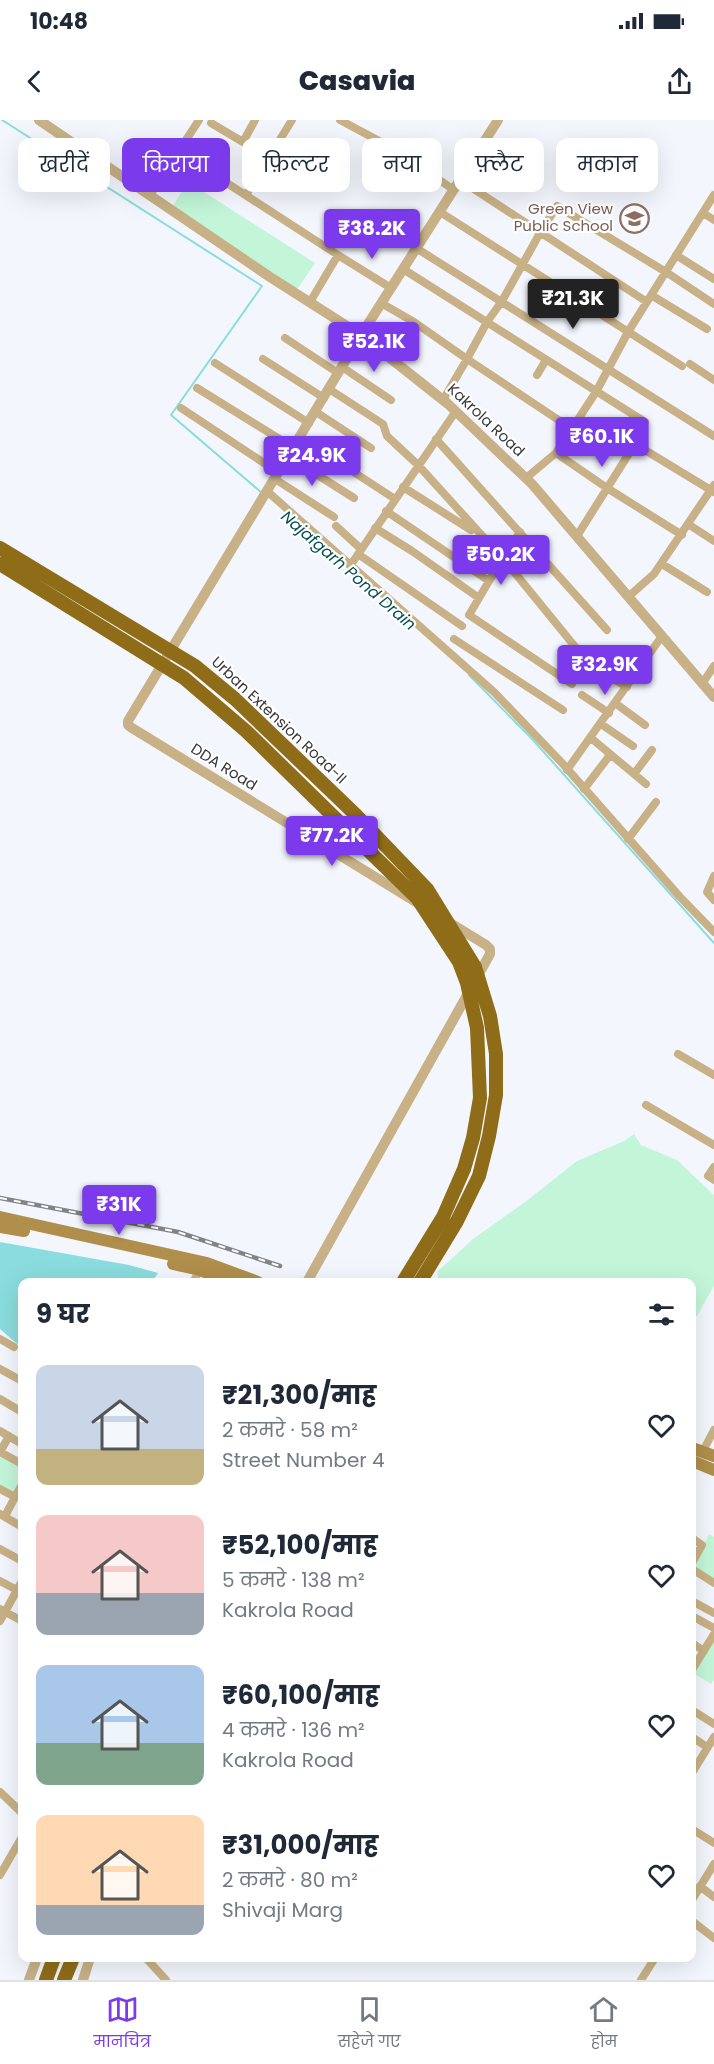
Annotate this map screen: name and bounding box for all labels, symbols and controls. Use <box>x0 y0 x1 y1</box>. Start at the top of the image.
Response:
text: 10:48 <box>30 6 88 37</box>
text: Casavia <box>299 62 415 99</box>
icon: back <box>18 65 51 98</box>
icon: share <box>663 65 696 98</box>
chip: खरीदें <box>18 138 110 192</box>
chip: किराया <box>122 138 230 192</box>
chip: फ़िल्टर <box>242 138 350 192</box>
chip: नया <box>362 138 442 192</box>
chip: फ़्लैट <box>454 138 544 192</box>
chip: मकान <box>556 138 658 192</box>
place label: Green View Public School <box>514 198 614 236</box>
school or university icon: Green View Public School <box>618 202 650 234</box>
pin: ₹38.2K <box>323 209 421 260</box>
text: ₹38.2K <box>338 214 406 242</box>
pin: ₹21.3K <box>524 279 622 330</box>
text: ₹21.3K <box>542 284 604 312</box>
pin: ₹52.1K <box>325 322 423 373</box>
text: ₹52.1K <box>342 327 406 355</box>
street label: Kakrola Road <box>443 378 530 461</box>
pin: ₹60.1K <box>553 417 651 468</box>
text: ₹60.1K <box>570 422 634 450</box>
pin: ₹24.9K <box>263 436 361 487</box>
text: ₹24.9K <box>278 441 346 469</box>
water label: Najafgarh Pond Drain <box>276 505 421 636</box>
pin: ₹50.2K <box>452 535 550 586</box>
text: ₹50.2K <box>467 540 536 568</box>
pin: ₹32.9K <box>556 645 654 696</box>
text: ₹32.9K <box>571 650 639 678</box>
street label: Urban Extension Road-II <box>207 651 352 788</box>
street label: DDA Road <box>187 738 261 795</box>
pin: ₹77.2K <box>283 816 381 867</box>
text: ₹77.2K <box>300 821 364 849</box>
pin: ₹31K <box>83 1185 155 1236</box>
text: ₹31K <box>96 1190 142 1218</box>
text: 9 घर <box>36 1296 89 1332</box>
icon: filters <box>645 1298 678 1331</box>
text: ₹21,300/माह <box>222 1377 376 1413</box>
icon: home <box>84 1389 156 1461</box>
icon: heart <box>645 1409 678 1442</box>
text: 2 कमरे · 58 m² <box>222 1416 358 1444</box>
text: Street Number 4 <box>222 1446 385 1474</box>
text: ₹52,100/माह <box>222 1527 378 1563</box>
icon: home <box>84 1539 156 1611</box>
icon: heart <box>645 1559 678 1592</box>
text: 5 कमरे · 138 m² <box>222 1566 364 1594</box>
text: Kakrola Road <box>222 1596 354 1624</box>
text: ₹60,100/माह <box>222 1677 379 1713</box>
icon: home <box>84 1689 156 1761</box>
icon: heart <box>645 1709 678 1742</box>
text: 4 कमरे · 136 m² <box>222 1716 365 1744</box>
text: Kakrola Road <box>222 1746 354 1774</box>
text: ₹31,000/माह <box>222 1827 379 1863</box>
icon: home <box>84 1839 156 1911</box>
icon: heart <box>645 1859 678 1892</box>
text: 2 कमरे · 80 m² <box>222 1866 358 1894</box>
text: Shivaji Marg <box>222 1896 343 1924</box>
tab: मानचित्र <box>93 1993 151 2054</box>
tab: सहेजे गए <box>338 1993 401 2054</box>
tab: होम <box>587 1993 620 2054</box>

